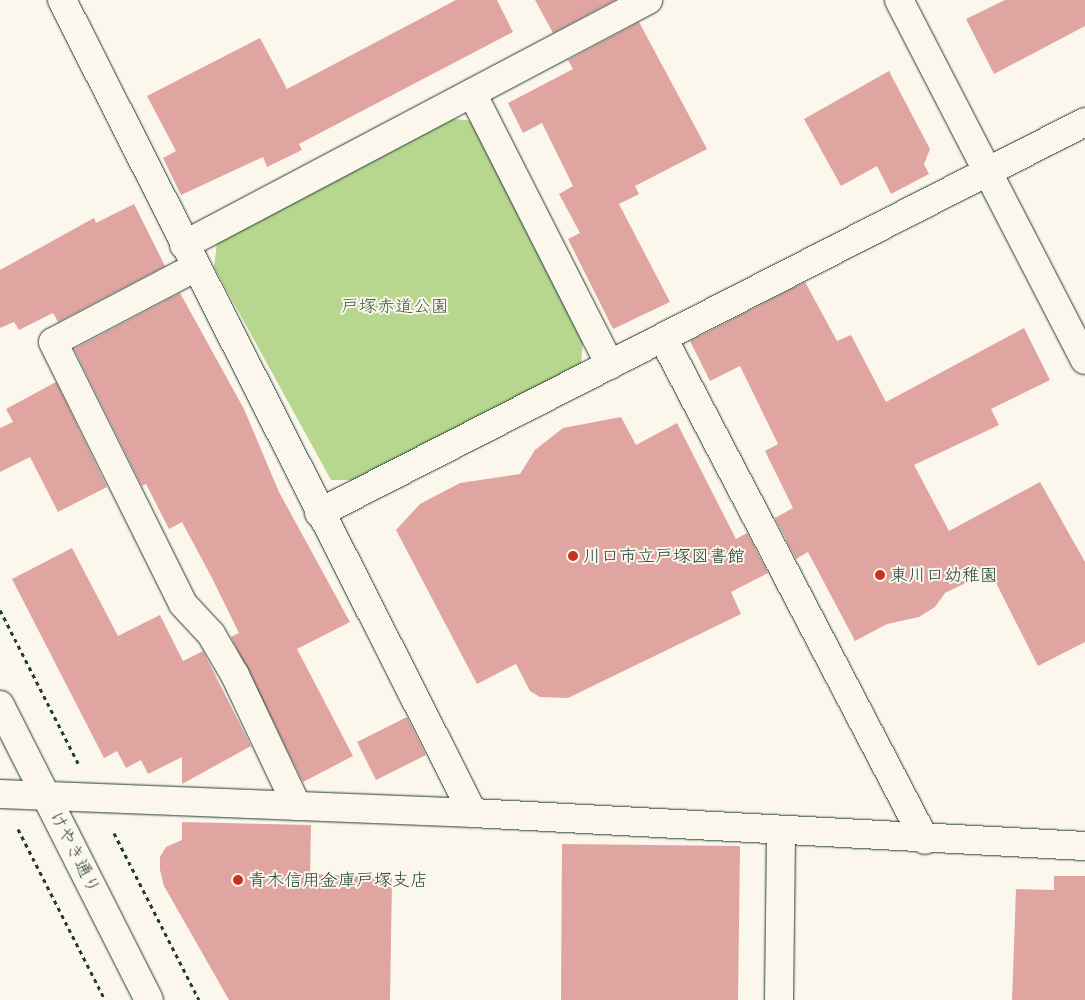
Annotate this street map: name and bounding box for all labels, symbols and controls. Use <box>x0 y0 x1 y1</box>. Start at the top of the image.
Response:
park label: 戸塚赤道公園 <box>341 295 449 317</box>
place label: 川口市立戸塚図書館 <box>583 545 745 567</box>
marker: 川口市立戸塚図書館 <box>567 550 579 562</box>
place label: 東川口幼稚園 <box>890 564 998 586</box>
marker: 東川口幼稚園 <box>874 569 886 581</box>
street label: けやき通り <box>45 807 105 897</box>
place label: 青木信用金庫戸塚支店 <box>248 869 428 891</box>
marker: 青木信用金庫戸塚支店 <box>232 874 244 886</box>

